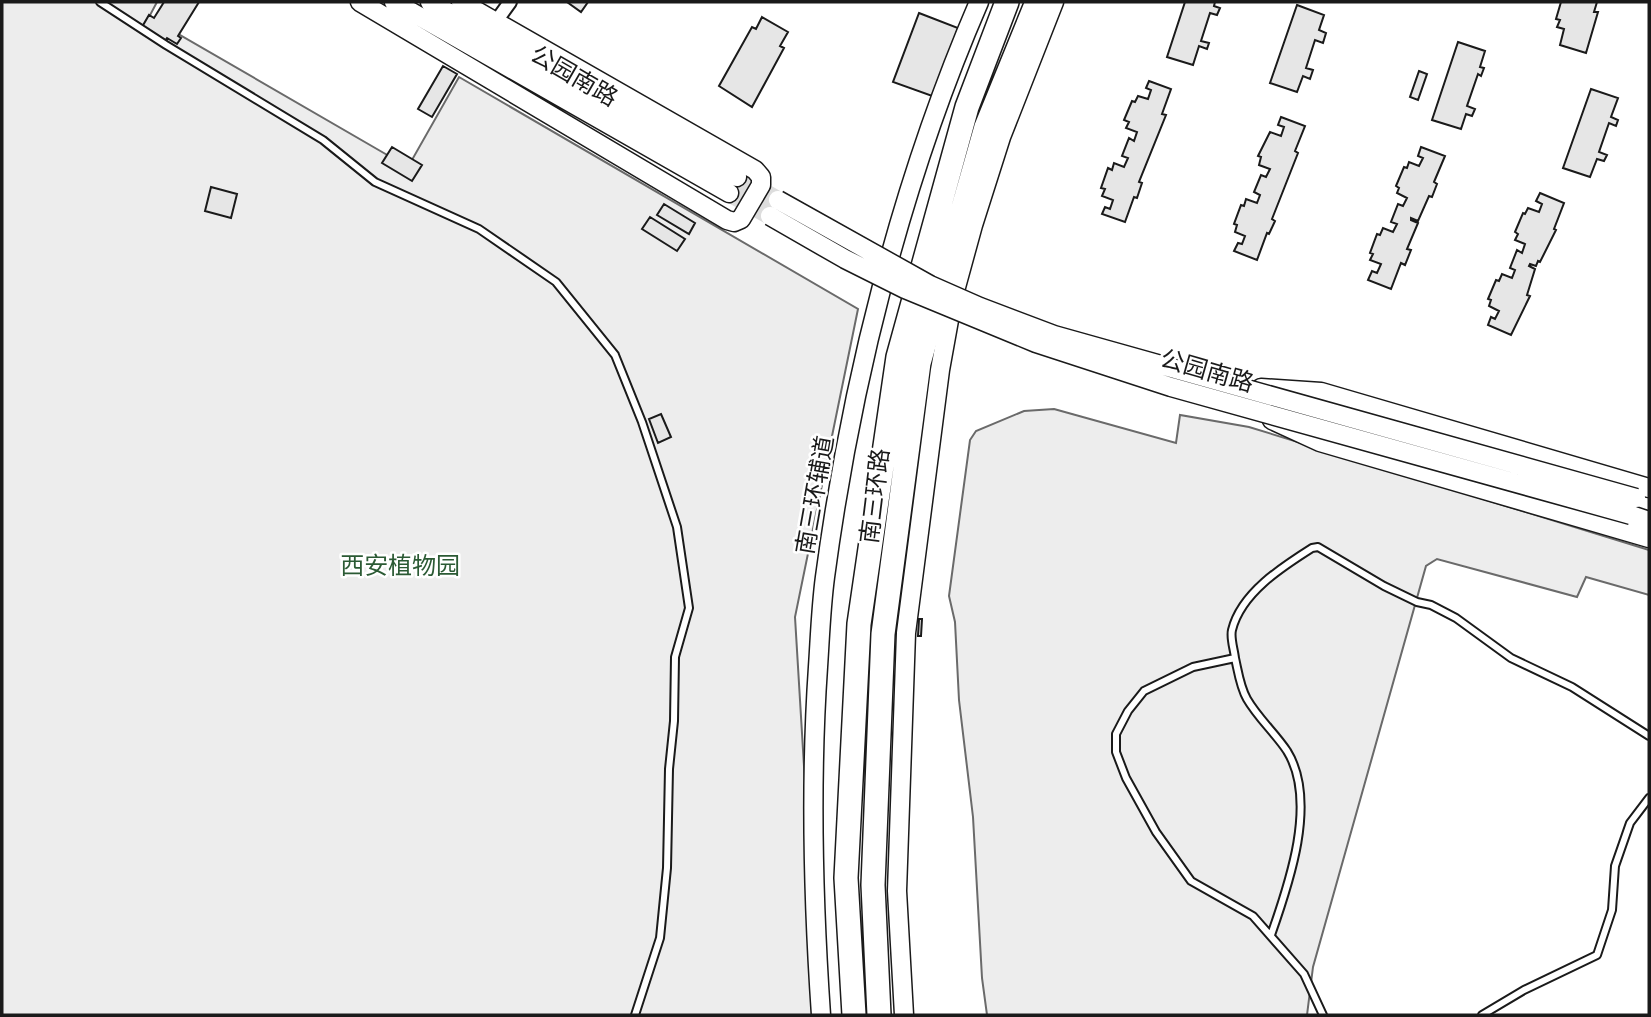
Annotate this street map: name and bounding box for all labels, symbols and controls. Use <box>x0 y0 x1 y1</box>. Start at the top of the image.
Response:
street label: 公园南路 <box>525 40 623 112</box>
street label: 公园南路 <box>1157 344 1257 398</box>
street label: 南三环辅道 <box>791 433 839 557</box>
street label: 南三环路 <box>855 447 895 545</box>
park label: 西安植物园 <box>340 552 460 580</box>

